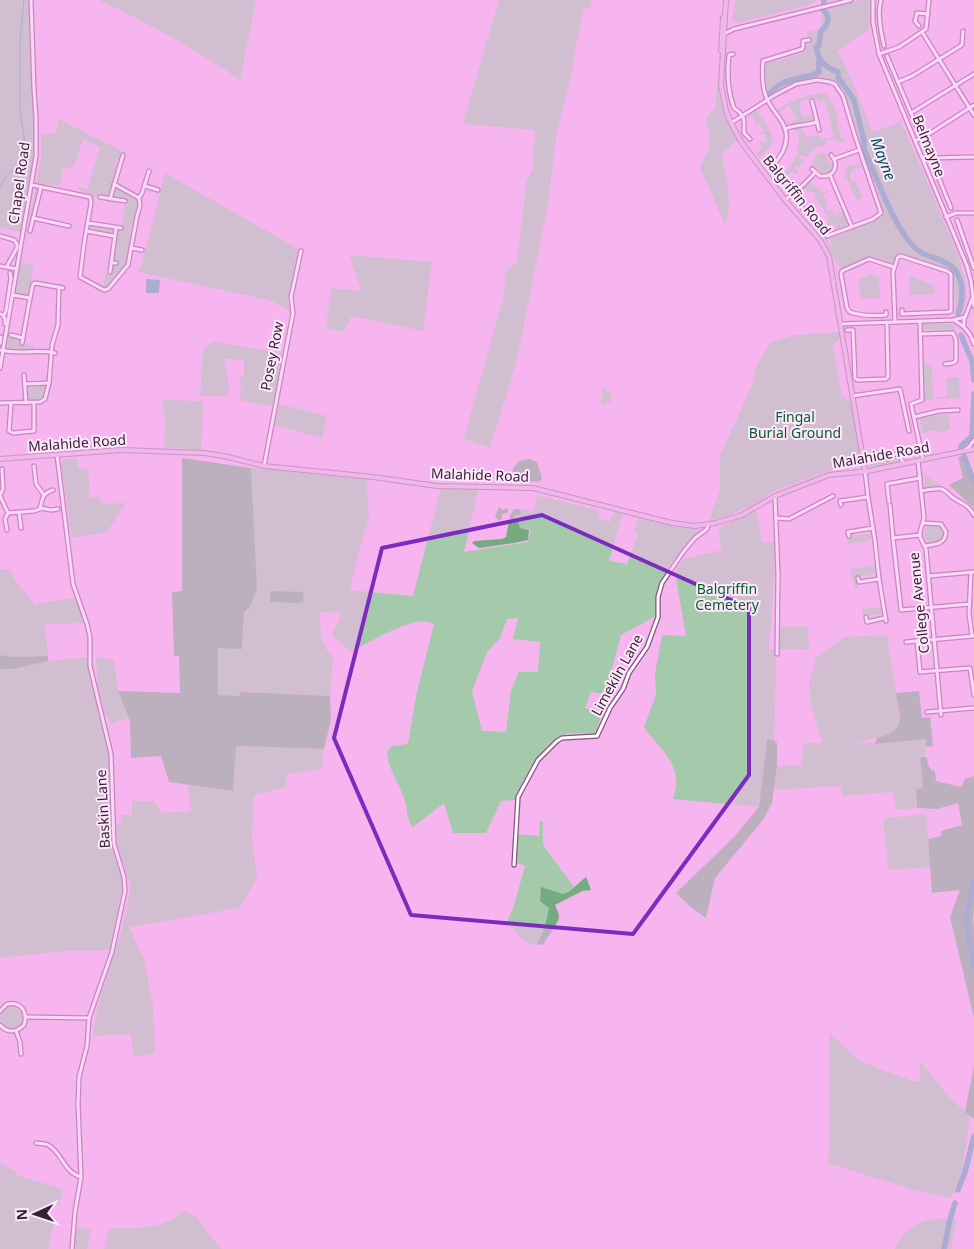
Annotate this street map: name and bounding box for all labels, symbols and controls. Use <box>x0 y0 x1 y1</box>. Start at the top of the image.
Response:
street label: Belmayne <box>908 112 951 180</box>
water label: Mayne <box>867 134 901 183</box>
street label: Chapel Road <box>3 141 34 225</box>
street label: Balgriffin Road <box>759 151 836 239</box>
street label: Posey Row <box>256 320 288 392</box>
park label: Fingal Burial Ground <box>749 407 841 442</box>
street label: Malahide Road <box>27 430 127 455</box>
street label: Malahide Road <box>831 437 931 472</box>
street label: Malahide Road <box>431 463 529 486</box>
street label: College Avenue <box>904 551 933 655</box>
park label: Balgriffin Cemetery <box>695 579 760 614</box>
street label: Limekiln Lane <box>586 630 647 719</box>
street label: Baskin Lane <box>91 769 114 849</box>
north arrow <box>10 1189 60 1239</box>
text: N <box>12 1209 31 1221</box>

